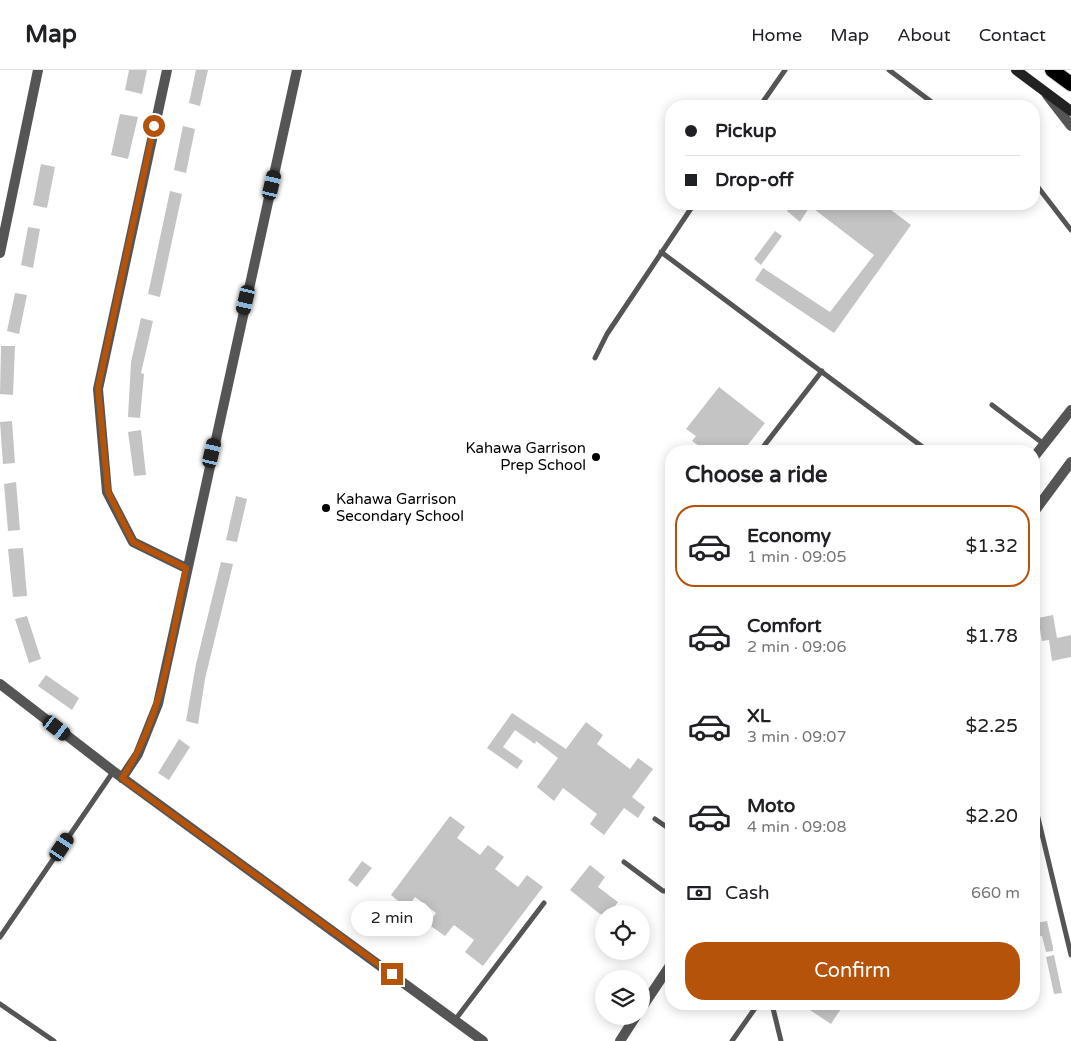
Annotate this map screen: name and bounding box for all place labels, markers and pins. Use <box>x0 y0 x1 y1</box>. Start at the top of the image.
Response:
place label: Kahawa Garrison Prep School <box>466 439 586 474</box>
marker: Kahawa Garrison Prep School <box>590 451 602 463</box>
place label: Kahawa Garrison Secondary School <box>336 490 464 525</box>
marker: Kahawa Garrison Secondary School <box>320 502 332 514</box>

